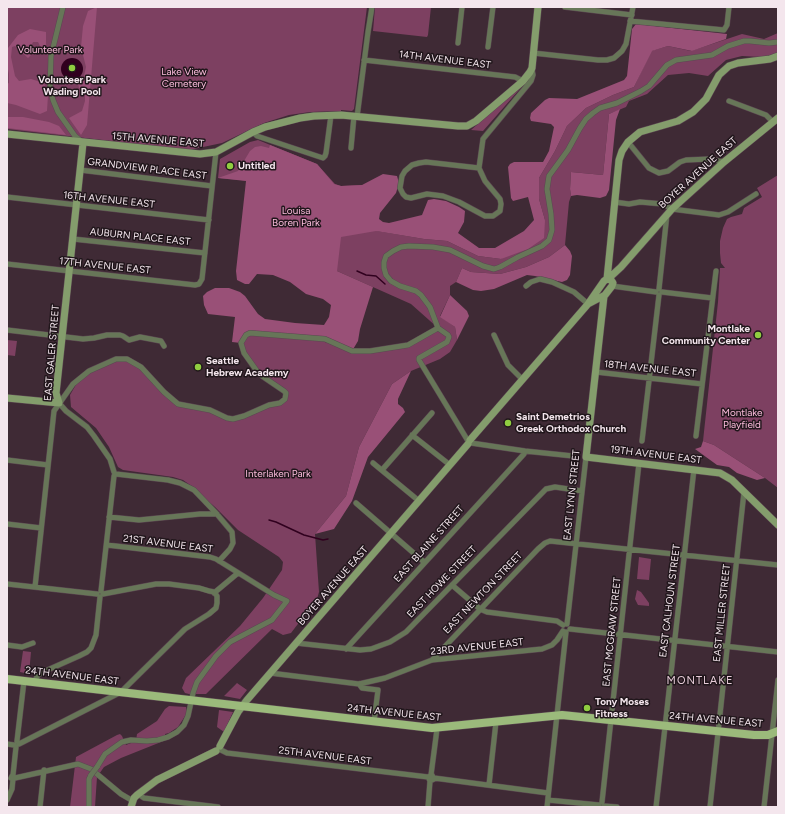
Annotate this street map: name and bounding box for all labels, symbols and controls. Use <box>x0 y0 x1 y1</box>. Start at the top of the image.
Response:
park label: Volunteer Park <box>17 44 83 56</box>
street label: 14TH AVENUE EAST <box>398 48 492 72</box>
marker: Volunteer Park Wading Pool <box>67 63 77 73</box>
park label: Lake View Cemetery <box>161 66 207 90</box>
place label: Volunteer Park Wading Pool <box>38 74 106 98</box>
street label: 15TH AVENUE EAST <box>112 130 204 150</box>
street label: BOYER AVENUE EAST <box>656 135 740 211</box>
street label: GRANDVIEW PLACE EAST <box>87 156 207 182</box>
place label: Untitled <box>238 160 275 172</box>
marker: Untitled <box>225 161 235 171</box>
street label: 16TH AVENUE EAST <box>63 189 155 211</box>
park label: Louisa Boren Park <box>272 205 320 228</box>
street label: AUBURN PLACE EAST <box>89 226 191 248</box>
street label: 17TH AVENUE EAST <box>59 255 151 277</box>
street label: EAST GALER STREET <box>42 305 62 401</box>
place label: Montlake Community Center <box>662 323 750 346</box>
marker: Montlake Community Center <box>753 330 763 340</box>
place label: Seattle Hebrew Academy <box>206 355 288 378</box>
street label: 18TH AVENUE EAST <box>603 358 697 380</box>
marker: Seattle Hebrew Academy <box>193 362 203 372</box>
park label: Montlake Playfield <box>721 407 763 430</box>
place label: Saint Demetrios Greek Orthodox Church <box>516 411 626 434</box>
marker: Saint Demetrios Greek Orthodox Church <box>503 418 513 428</box>
street label: 19TH AVENUE EAST <box>610 443 702 467</box>
street label: EAST LYNN STREET <box>561 449 583 541</box>
park label: Interlaken Park <box>245 468 311 480</box>
street label: EAST BLAINE STREET <box>391 503 467 585</box>
street label: 21ST AVENUE EAST <box>122 533 214 555</box>
street label: BOYER AVENUE EAST <box>295 544 371 628</box>
street label: EAST HOWE STREET <box>405 544 479 620</box>
street label: EAST CALHOUN STREET <box>657 544 683 658</box>
street label: EAST NEWTON STREET <box>441 550 525 636</box>
street label: EAST MILLER STREET <box>711 563 733 663</box>
street label: EAST MCGRAW STREET <box>600 577 624 687</box>
street label: 23RD AVENUE EAST <box>430 636 524 658</box>
street label: 24TH AVENUE EAST <box>25 664 119 688</box>
district label: MONTLAKE <box>667 674 733 688</box>
place label: Tony Moses Fitness <box>595 696 649 720</box>
street label: 24TH AVENUE EAST <box>347 702 441 724</box>
marker: Tony Moses Fitness <box>582 703 592 713</box>
street label: 24TH AVENUE EAST <box>669 710 763 730</box>
street label: 25TH AVENUE EAST <box>278 744 372 768</box>

